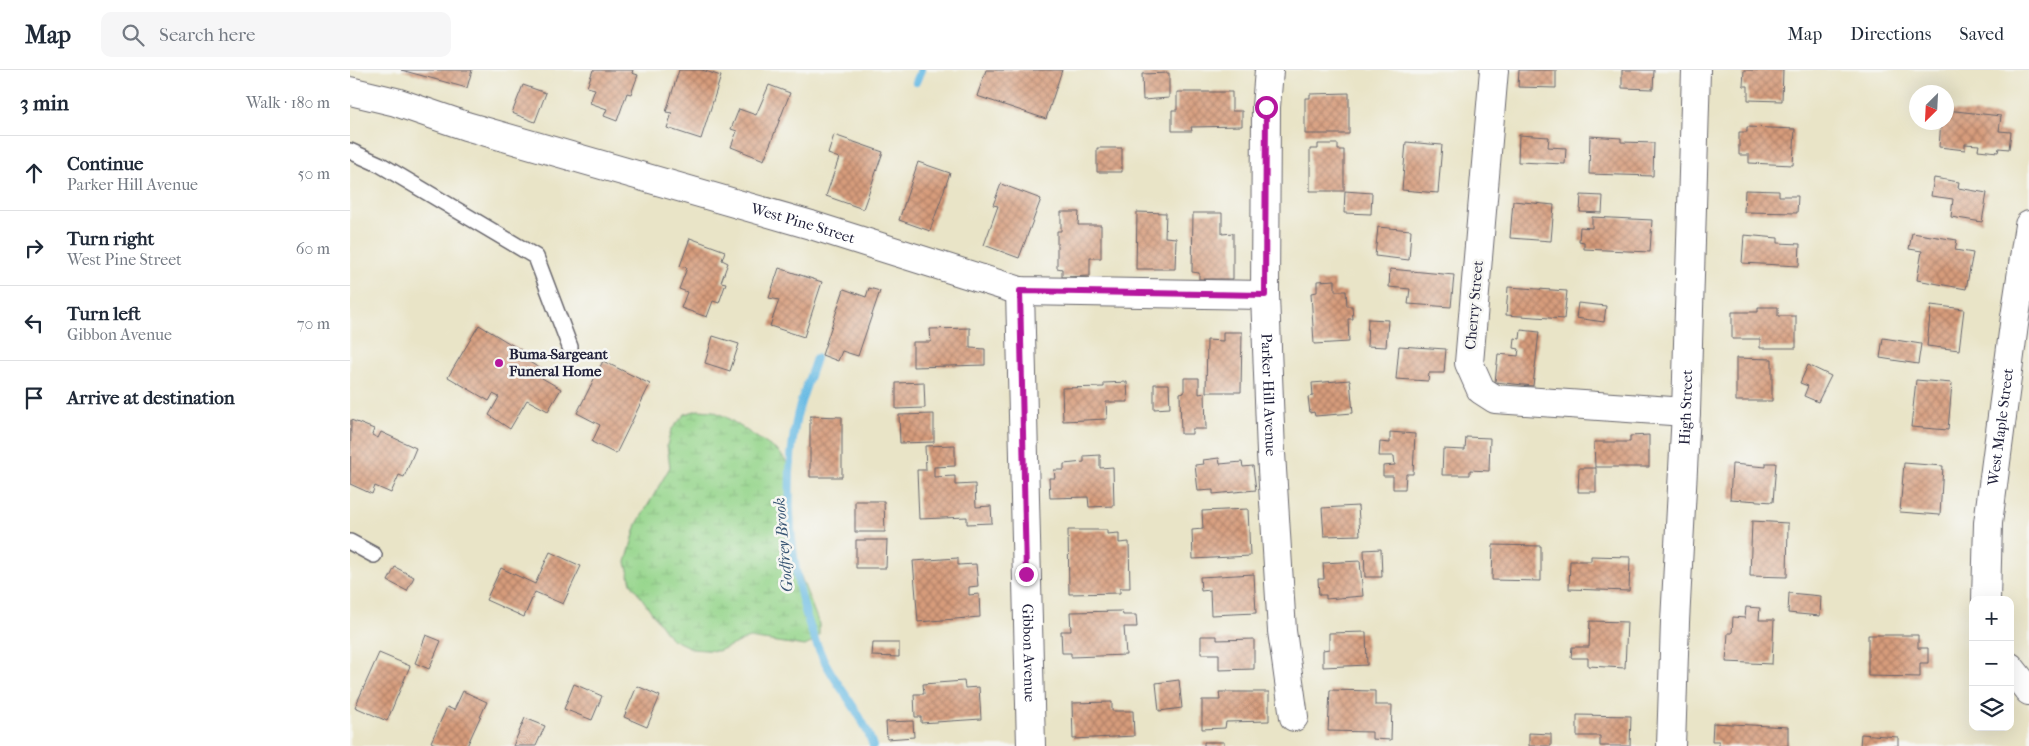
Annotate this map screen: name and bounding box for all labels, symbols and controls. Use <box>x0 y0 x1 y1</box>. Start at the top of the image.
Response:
search box <box>101 12 451 57</box>
text: Map <box>25 21 71 49</box>
icon: search <box>119 21 147 49</box>
text: Search here <box>159 24 255 46</box>
text: Map <box>1788 24 1822 45</box>
text: Directions <box>1850 24 1931 45</box>
text: Saved <box>1959 24 2004 45</box>
north arrow <box>1909 85 1954 130</box>
text: 3 min <box>20 91 69 115</box>
text: Walk · 180 m <box>246 93 330 112</box>
route start <box>1255 96 1278 119</box>
text: Continue <box>67 153 143 175</box>
icon: ahead <box>20 159 48 187</box>
text: 50 m <box>298 164 330 183</box>
text: Parker Hill Avenue <box>67 175 198 194</box>
street label: West Pine Street <box>748 199 858 248</box>
text: Turn right <box>67 228 154 250</box>
icon: right <box>20 234 48 262</box>
text: 60 m <box>296 239 330 258</box>
text: West Pine Street <box>67 250 182 269</box>
street label: Cherry Street <box>1461 259 1487 350</box>
text: Turn left <box>67 303 141 325</box>
icon: left <box>20 309 48 337</box>
text: 70 m <box>297 314 330 333</box>
text: Gibbon Avenue <box>67 325 172 344</box>
street label: Parker Hill Avenue <box>1257 333 1280 457</box>
place label: Buma-Sargeant Funeral Home <box>508 345 609 380</box>
marker: Buma-Sargeant Funeral Home <box>493 357 505 369</box>
street label: West Maple Street <box>1984 366 2017 488</box>
street label: High Street <box>1675 369 1696 446</box>
icon: arrive <box>20 384 48 412</box>
text: Arrive at destination <box>67 387 235 409</box>
water label: Godfrey Brook <box>769 497 797 593</box>
route end <box>1015 563 1038 586</box>
map controls <box>1969 596 2014 731</box>
button: + <box>1969 596 2014 641</box>
street label: Gibbon Avenue <box>1019 603 1039 703</box>
button: − <box>1969 641 2014 686</box>
button: layers <box>1969 686 2014 731</box>

